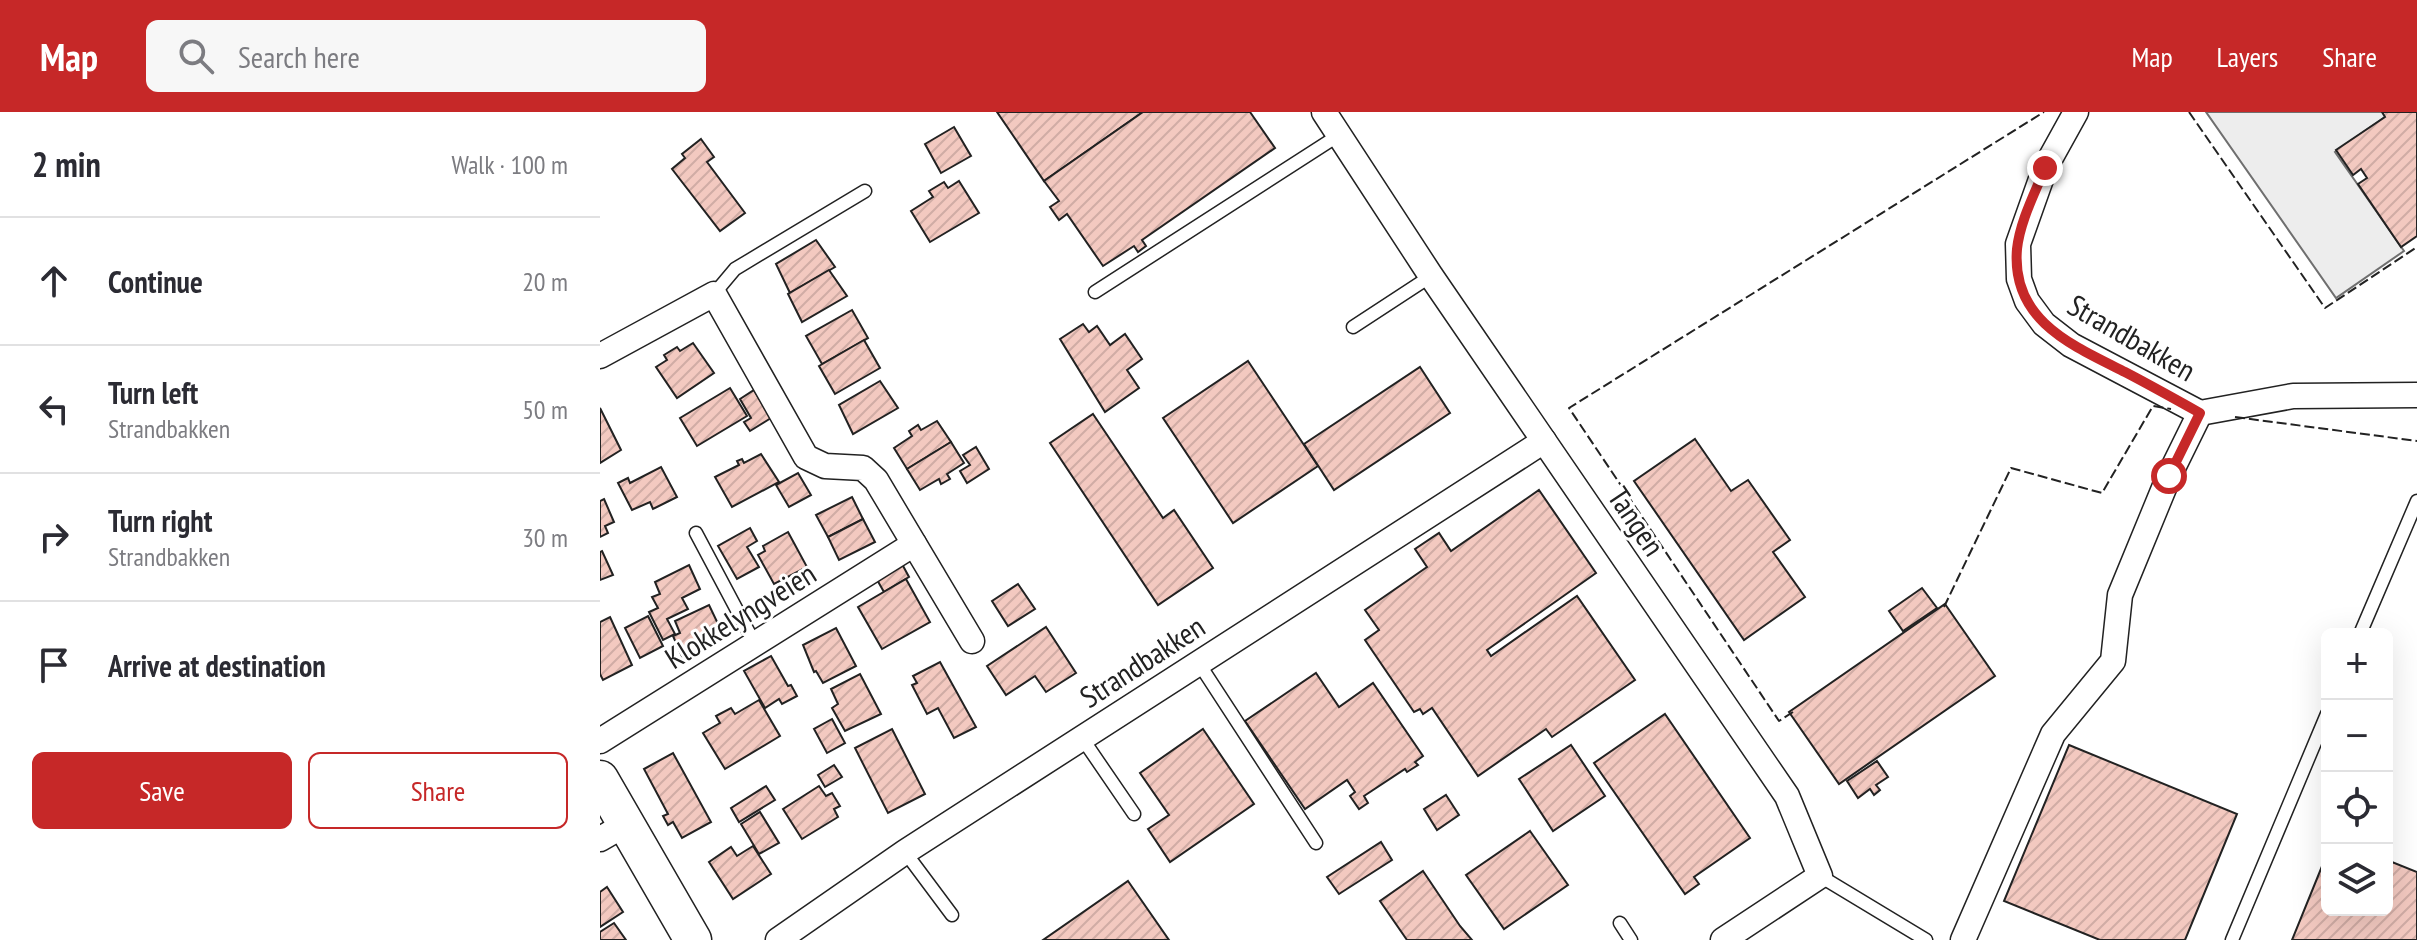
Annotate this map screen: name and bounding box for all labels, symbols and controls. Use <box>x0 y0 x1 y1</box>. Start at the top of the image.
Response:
search box <box>146 20 706 92</box>
text: Map <box>40 32 98 81</box>
icon: search <box>174 34 218 78</box>
text: Search here <box>238 37 360 76</box>
text: Map <box>2131 38 2173 75</box>
text: Layers <box>2217 38 2278 75</box>
text: Share <box>2322 38 2377 75</box>
text: 2 min <box>32 142 101 186</box>
text: Walk · 100 m <box>451 148 568 181</box>
route end <box>2027 150 2063 186</box>
icon: ahead <box>32 259 76 303</box>
text: Continue <box>108 262 203 301</box>
text: 20 m <box>522 265 568 298</box>
street label: Strandbakken <box>2061 285 2203 389</box>
text: Turn left <box>108 373 198 412</box>
icon: left <box>32 387 76 431</box>
text: 50 m <box>522 393 568 426</box>
text: Strandbakken <box>108 412 230 445</box>
route start <box>2151 458 2187 494</box>
street label: Tangen <box>1600 479 1674 563</box>
text: Turn right <box>108 501 212 540</box>
icon: right <box>32 515 76 559</box>
text: 30 m <box>522 521 568 554</box>
text: Strandbakken <box>108 540 230 573</box>
street label: Klokkelyngveien <box>657 553 823 677</box>
street label: Strandbakken <box>1072 606 1212 716</box>
map controls <box>2321 628 2393 916</box>
button: + <box>2321 628 2393 700</box>
icon: arrive <box>32 643 76 687</box>
text: Arrive at destination <box>108 646 326 685</box>
button: − <box>2321 700 2393 772</box>
button: Save <box>32 752 292 829</box>
button: Share <box>308 752 568 829</box>
button: locate <box>2321 772 2393 844</box>
button: layers <box>2321 844 2393 916</box>

